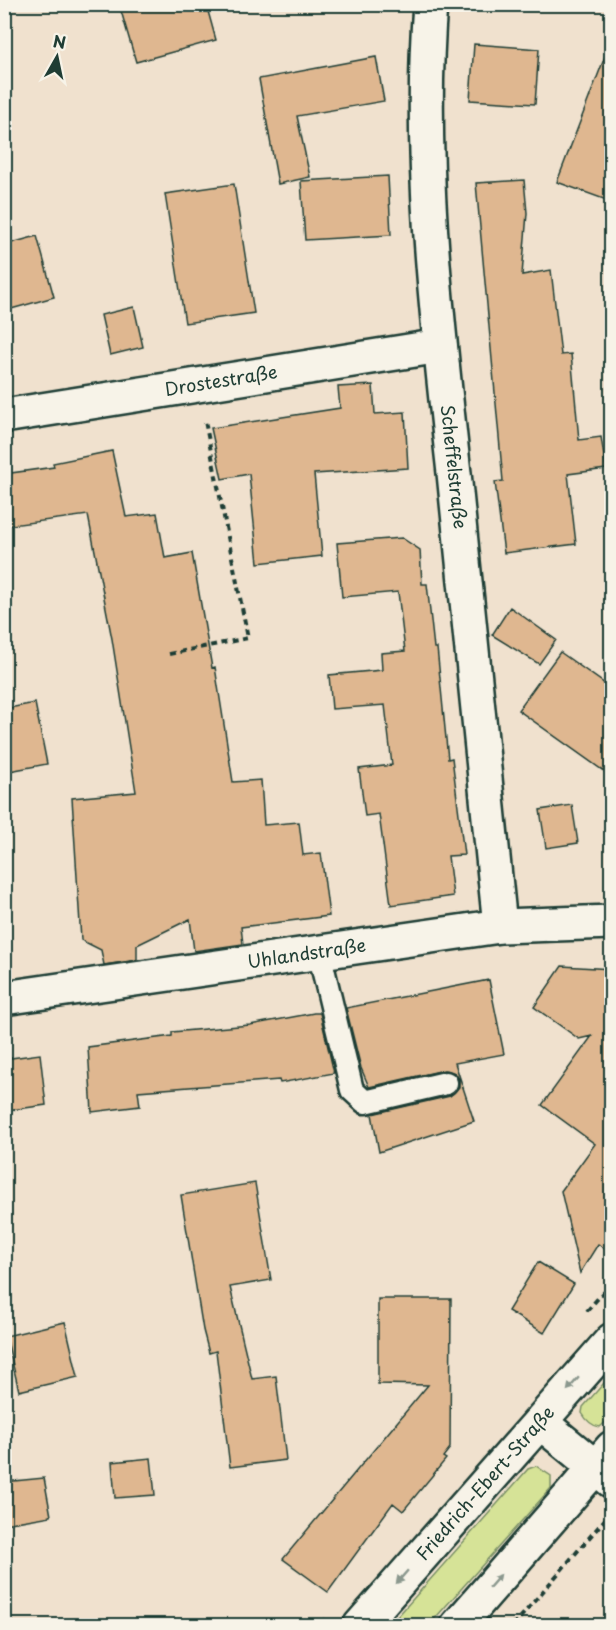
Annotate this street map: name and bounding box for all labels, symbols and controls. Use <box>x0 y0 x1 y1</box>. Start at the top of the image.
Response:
north arrow <box>27 27 87 87</box>
text: N <box>51 28 68 54</box>
street label: Drostestraße <box>163 357 279 402</box>
street label: Scheffelstraße <box>435 403 475 530</box>
street label: Uhlandstraße <box>246 931 368 974</box>
one-way arrow <box>567 1376 580 1391</box>
street label: Friedrich-Ebert-Straße <box>409 1399 560 1566</box>
one-way arrow <box>395 1570 409 1585</box>
one-way arrow <box>488 1574 502 1589</box>

